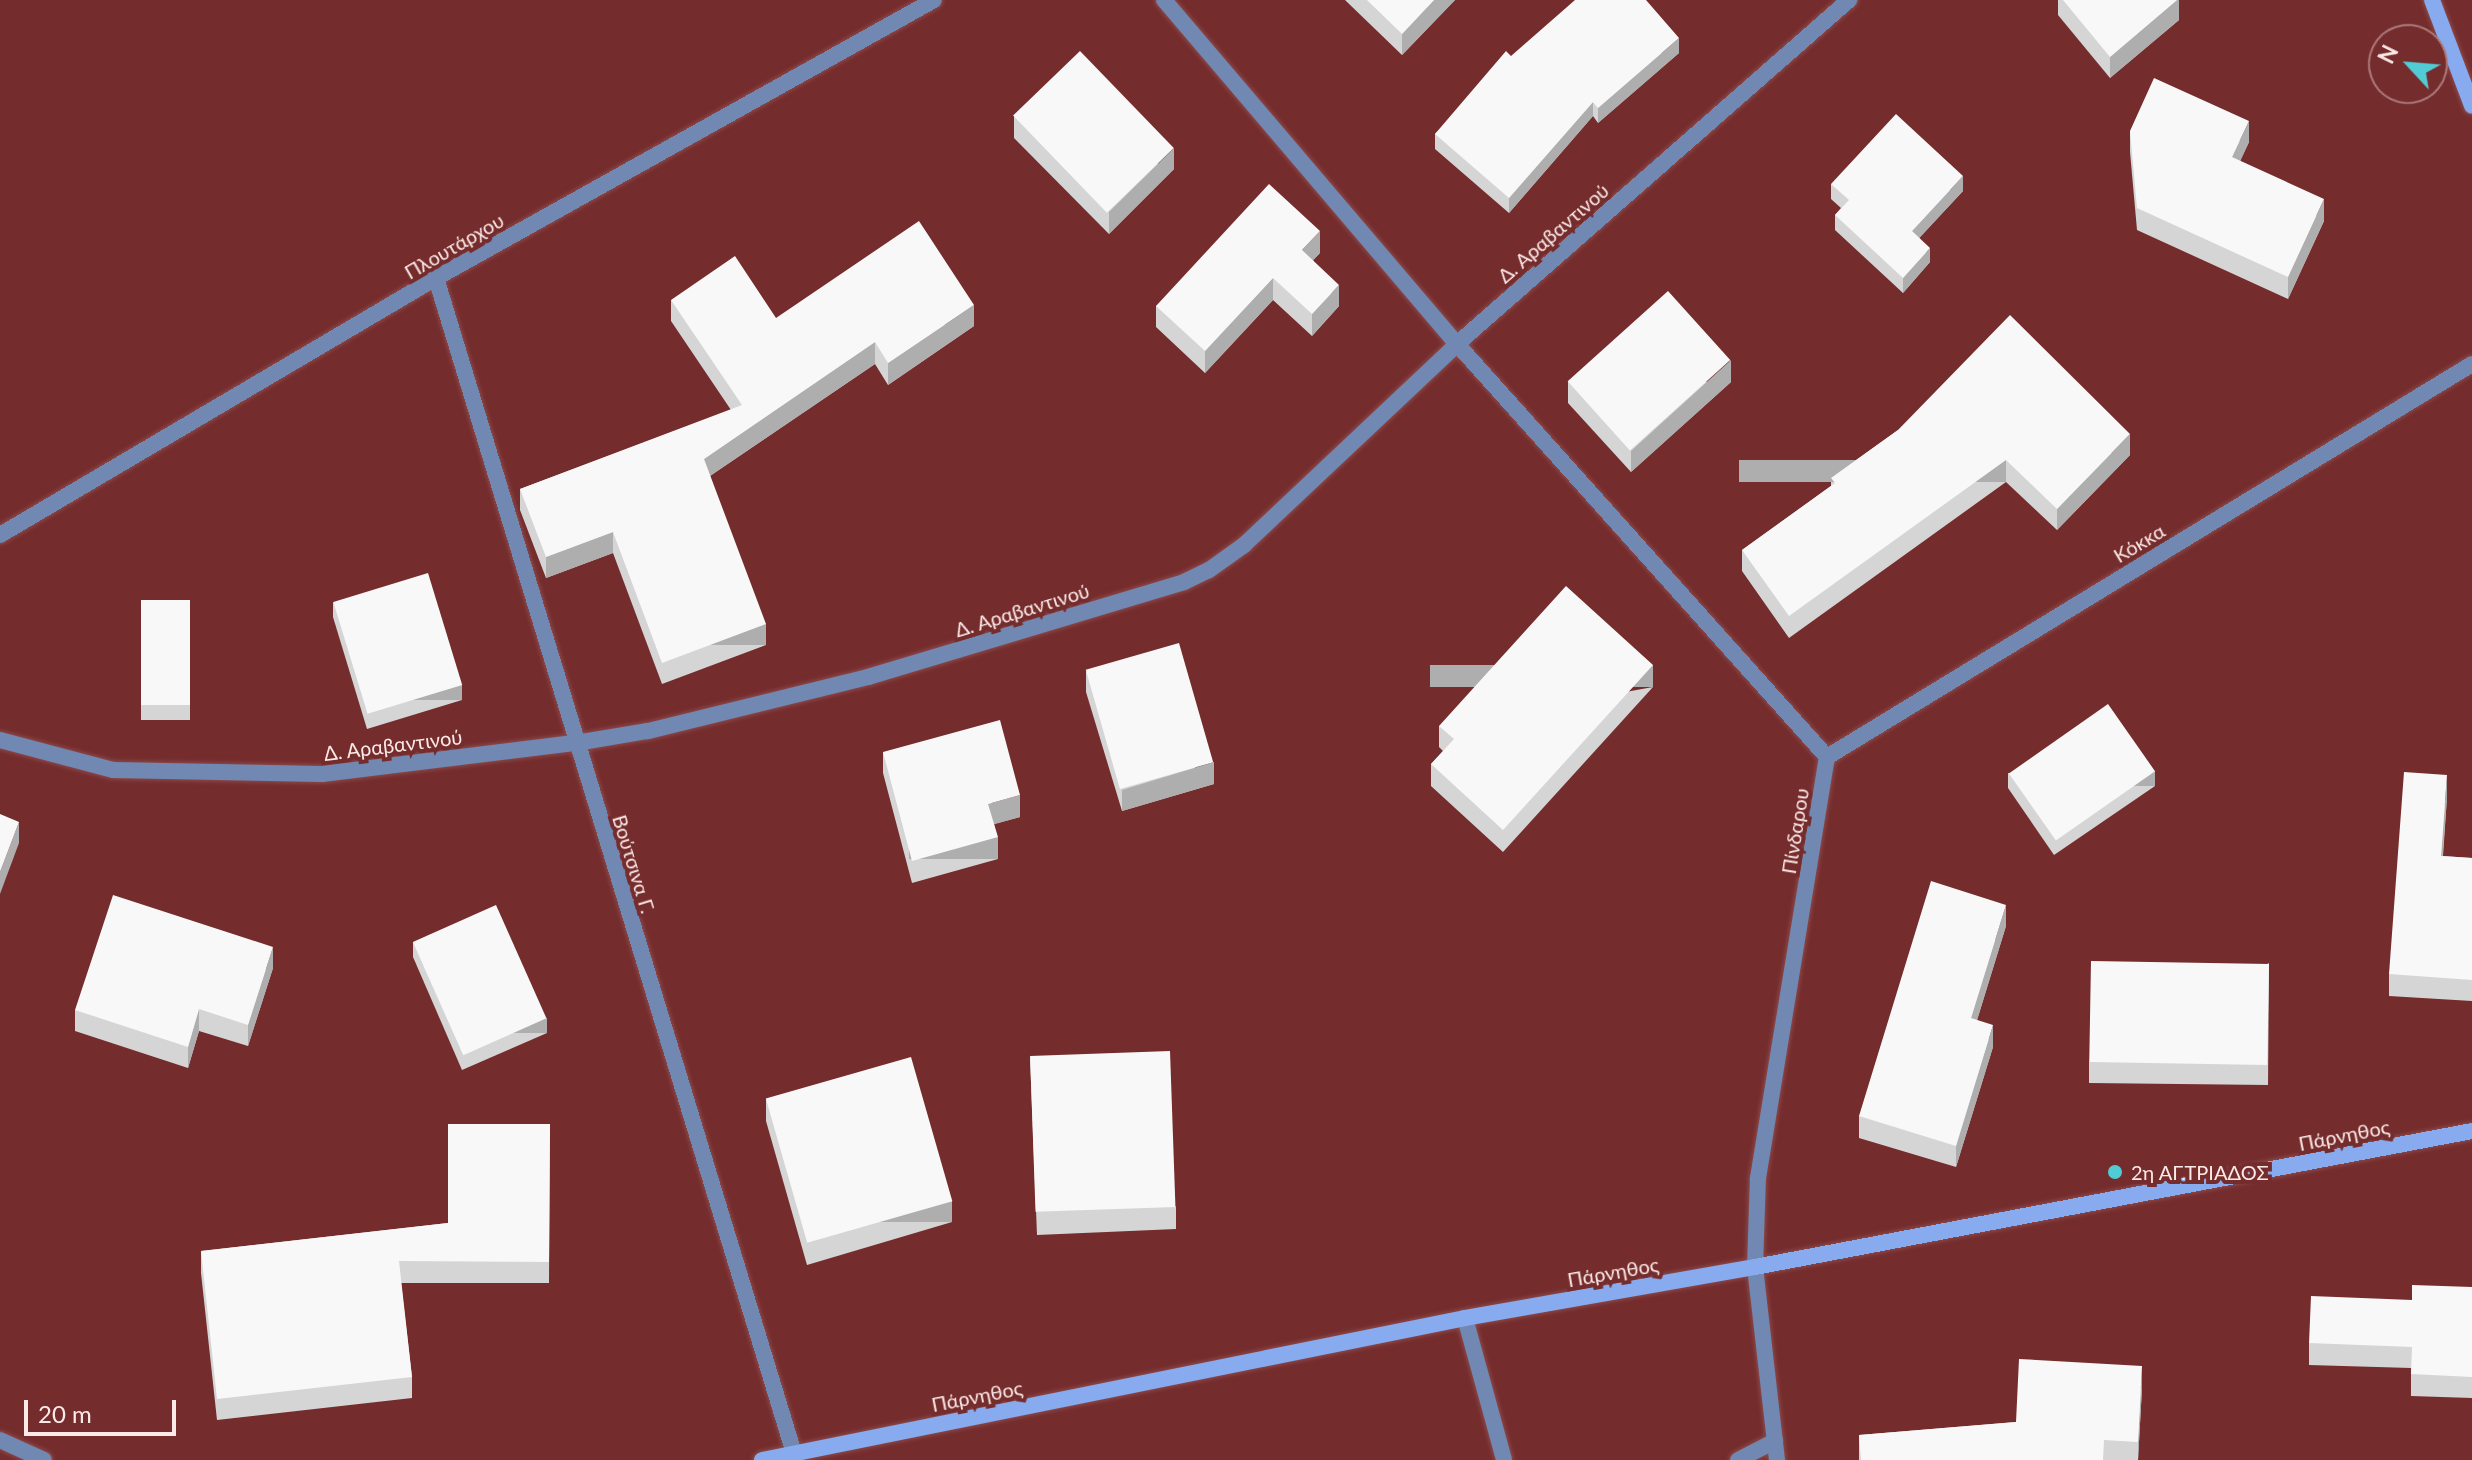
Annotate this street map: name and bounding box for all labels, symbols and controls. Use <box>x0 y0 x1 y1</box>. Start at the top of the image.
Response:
north arrow <box>2368 24 2448 104</box>
text: N <box>2372 41 2404 68</box>
street label: Δ. Αραβαντινού <box>1492 178 1614 288</box>
street label: Πλουτάρχου <box>400 208 508 284</box>
street label: Κόκκα <box>2109 518 2169 568</box>
street label: Δ. Αραβαντινού <box>952 578 1092 642</box>
street label: Δ. Αραβαντινού <box>322 725 464 765</box>
street label: Πίνδαρου <box>1776 786 1814 876</box>
street label: Βούτσινα Γ. <box>608 812 660 916</box>
street label: Πάρνηθος <box>2296 1114 2392 1156</box>
place label: 2η ΑΓ.ΤΡΙΑΔΟΣ <box>2131 1160 2269 1184</box>
marker: 2η ΑΓ.ΤΡΙΑΔΟΣ <box>2106 1163 2124 1181</box>
street label: Πάρνηθος <box>1565 1252 1661 1292</box>
street label: Πάρνηθος <box>929 1375 1025 1417</box>
scale bar <box>28 1384 180 1434</box>
text: 20 m <box>38 1399 92 1428</box>

